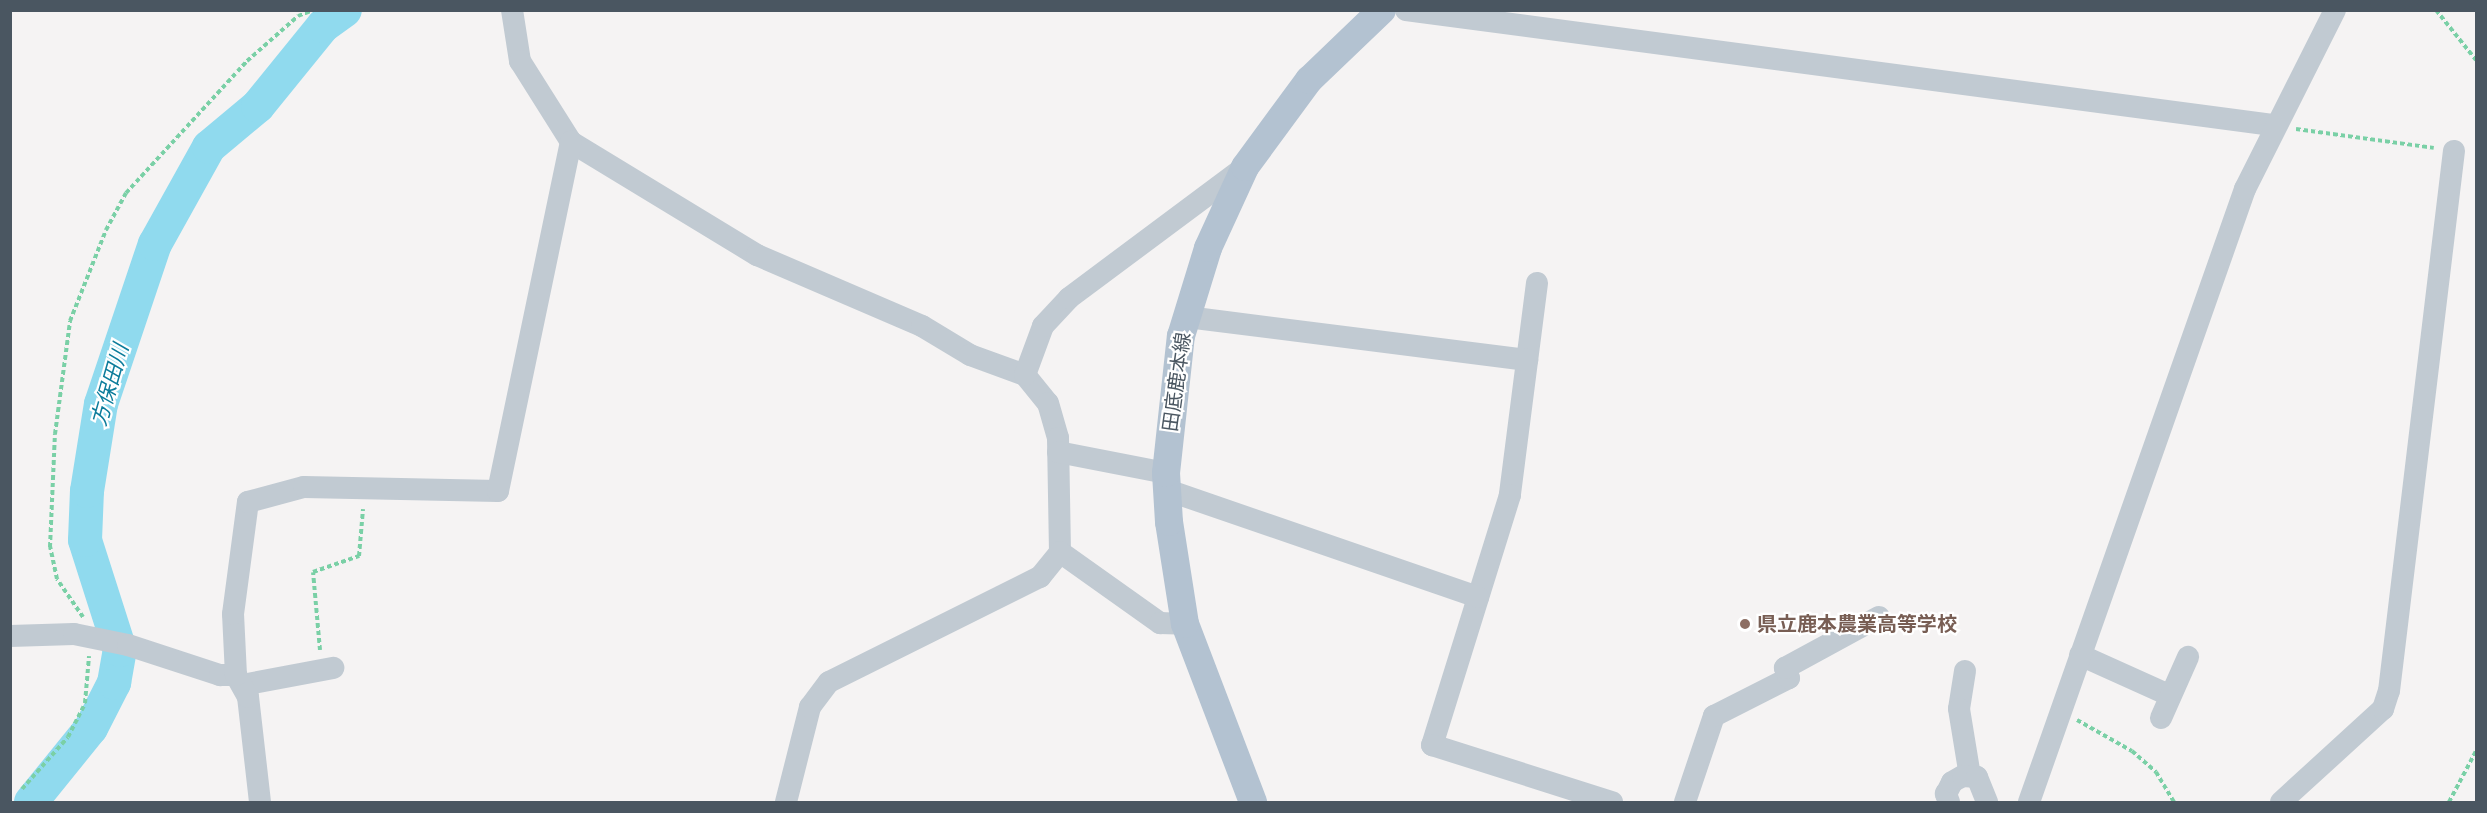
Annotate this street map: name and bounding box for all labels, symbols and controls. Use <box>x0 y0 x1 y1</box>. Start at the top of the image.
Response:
street label: 田底鹿本線 <box>1158 331 1196 433</box>
water label: 方保田川 <box>86 341 134 429</box>
place label: 県立鹿本農業高等学校 <box>1757 612 1957 636</box>
marker: 県立鹿本農業高等学校 <box>1738 617 1752 631</box>

